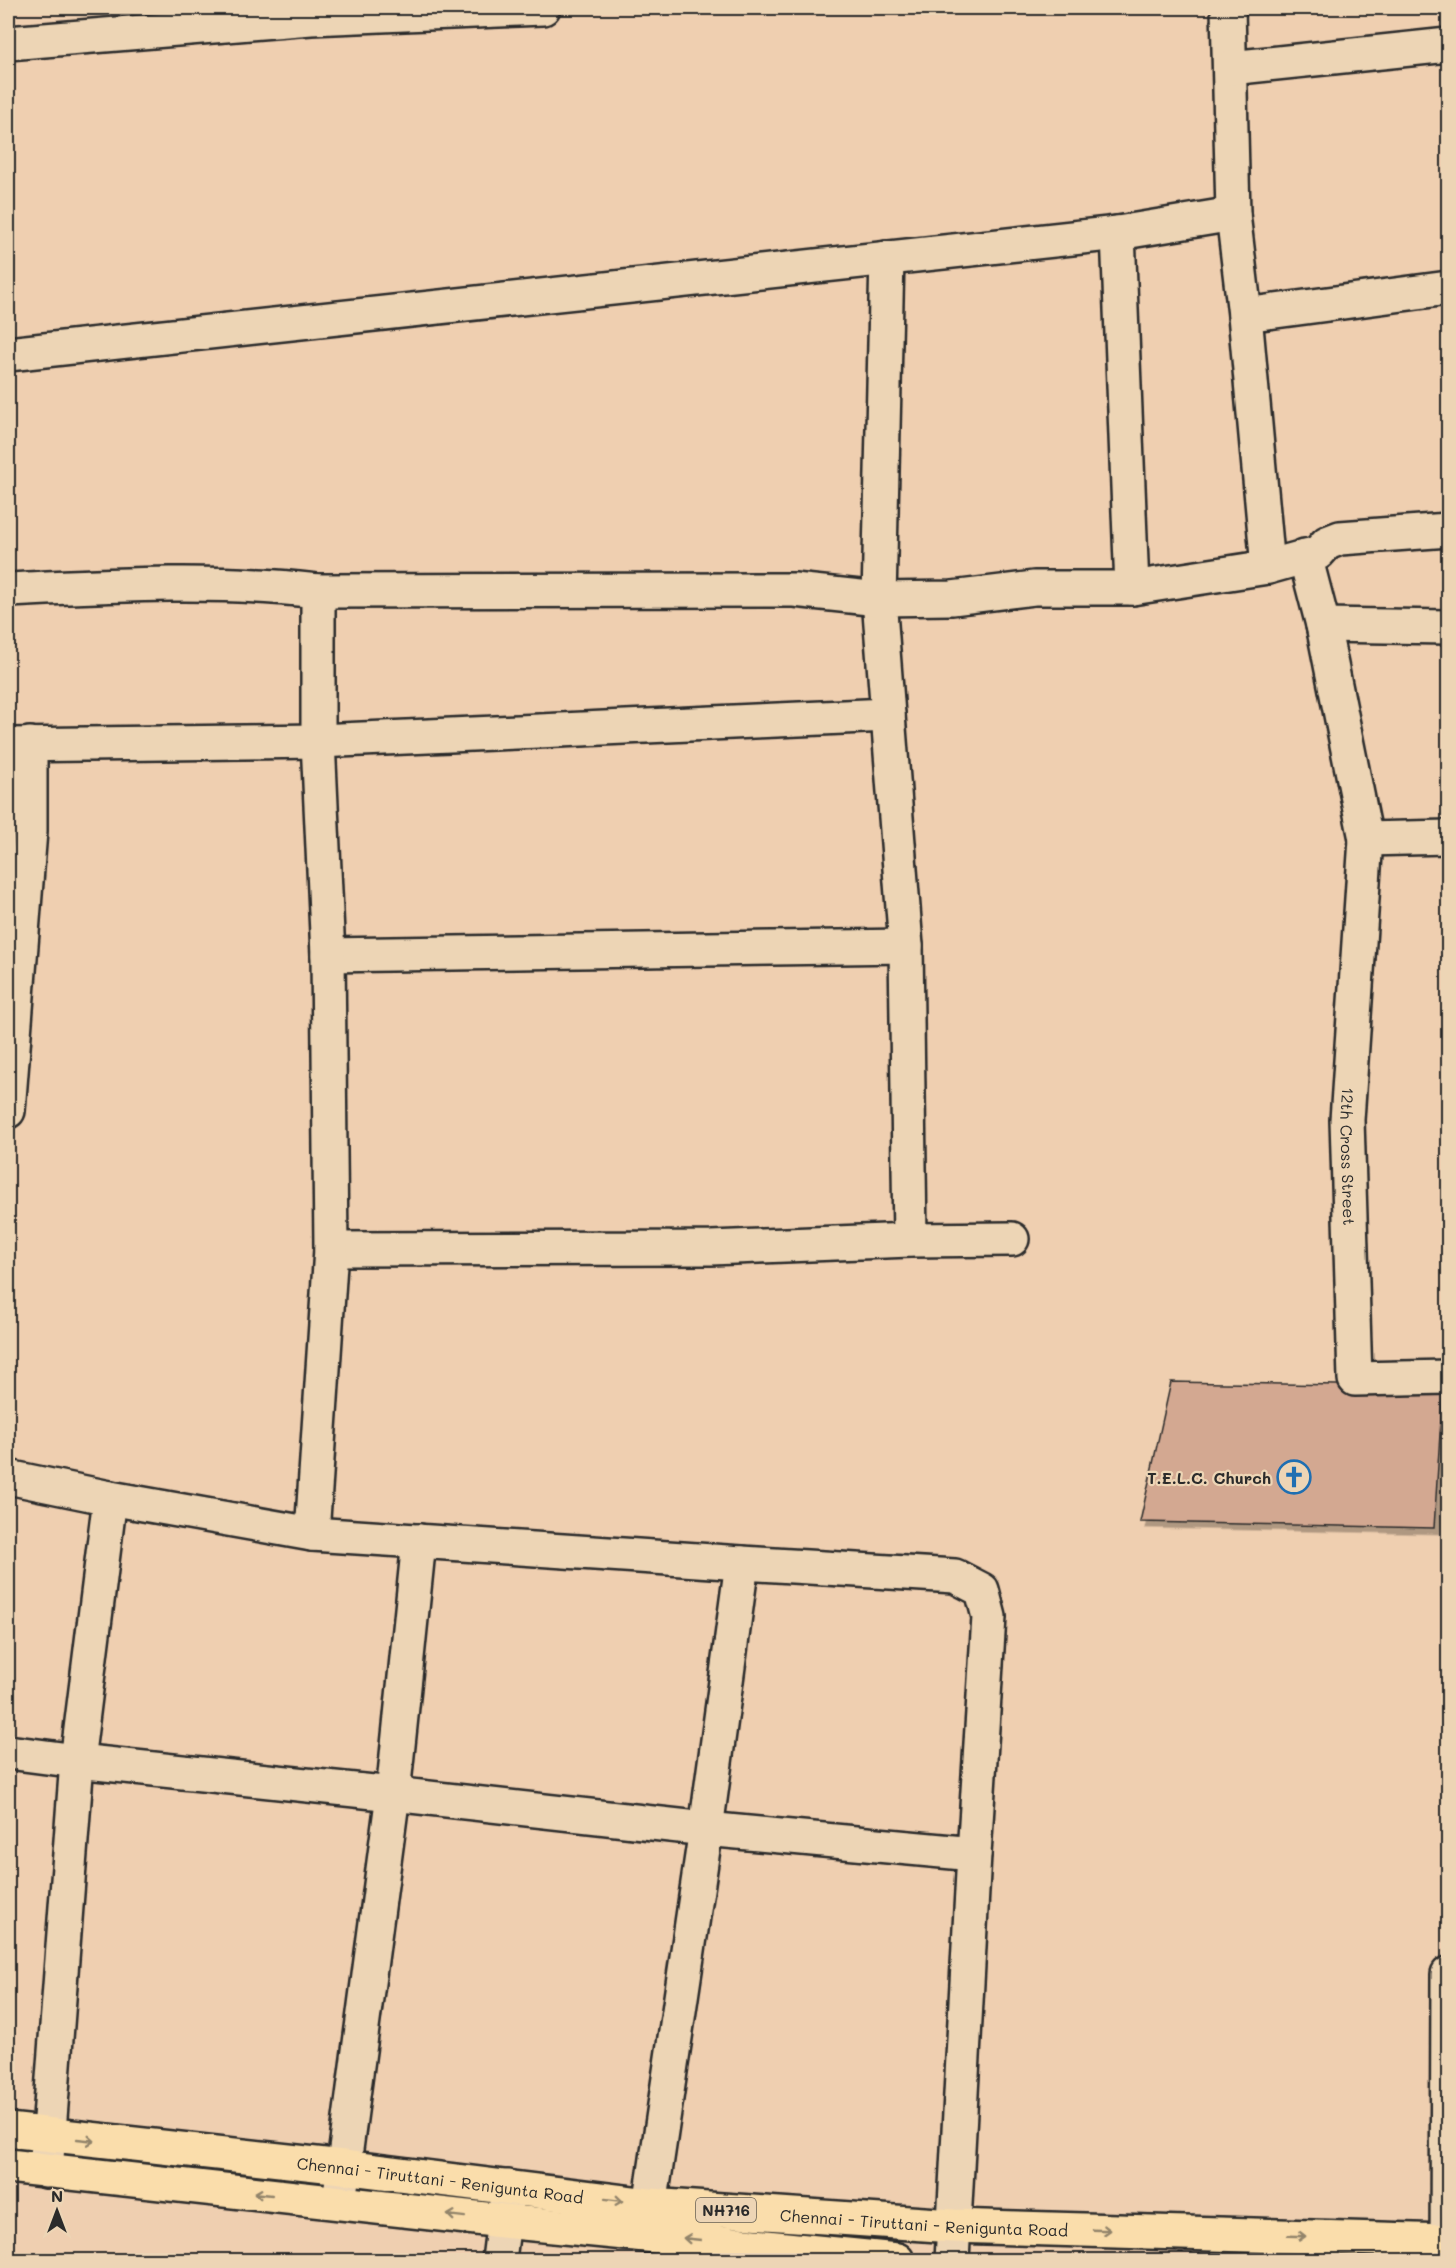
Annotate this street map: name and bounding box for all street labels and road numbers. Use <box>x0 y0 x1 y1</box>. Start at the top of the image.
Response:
street label: 12th Cross Street <box>1336 1087 1361 1226</box>
street label: Chennai - Tiruttani - Renigunta Road <box>296 2151 585 2207</box>
road number: NH716 <box>696 2198 756 2222</box>
street label: Chennai - Tiruttani - Renigunta Road <box>779 2204 1068 2240</box>

